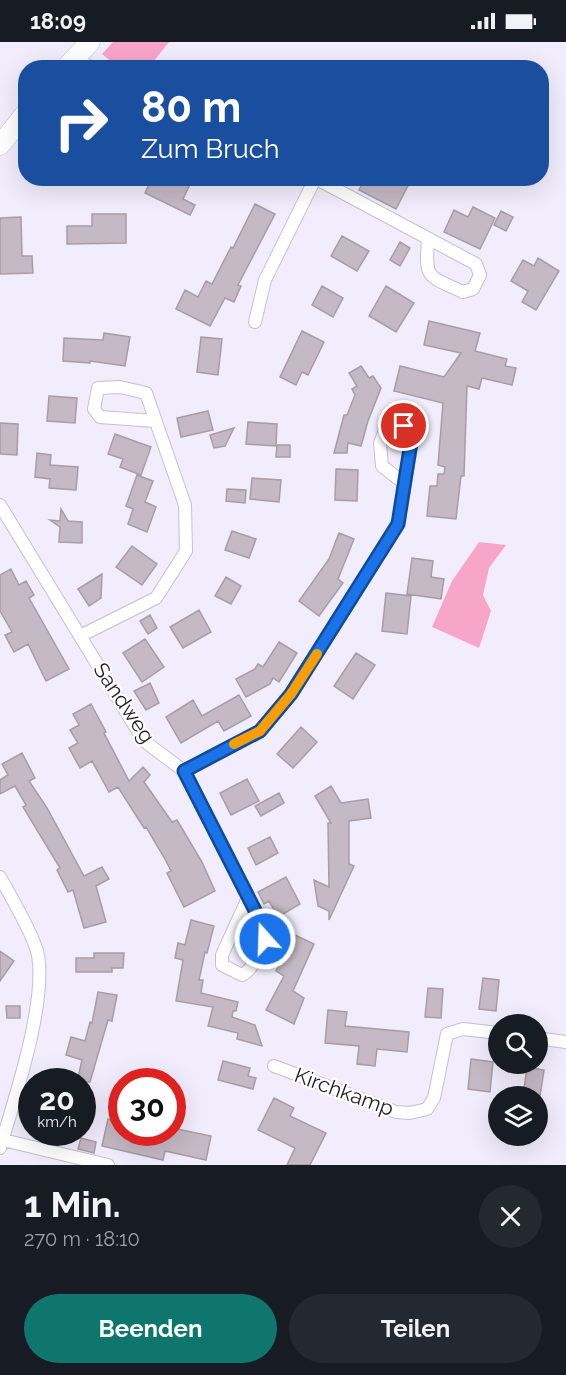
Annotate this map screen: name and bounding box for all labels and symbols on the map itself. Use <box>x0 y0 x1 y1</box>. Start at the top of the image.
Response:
pin <box>378 400 429 451</box>
street label: Sandweg <box>88 658 160 748</box>
position arrow <box>233 907 297 971</box>
street label: Kirchkamp <box>291 1062 397 1121</box>
speed limit sign: 30 <box>108 1068 186 1146</box>

